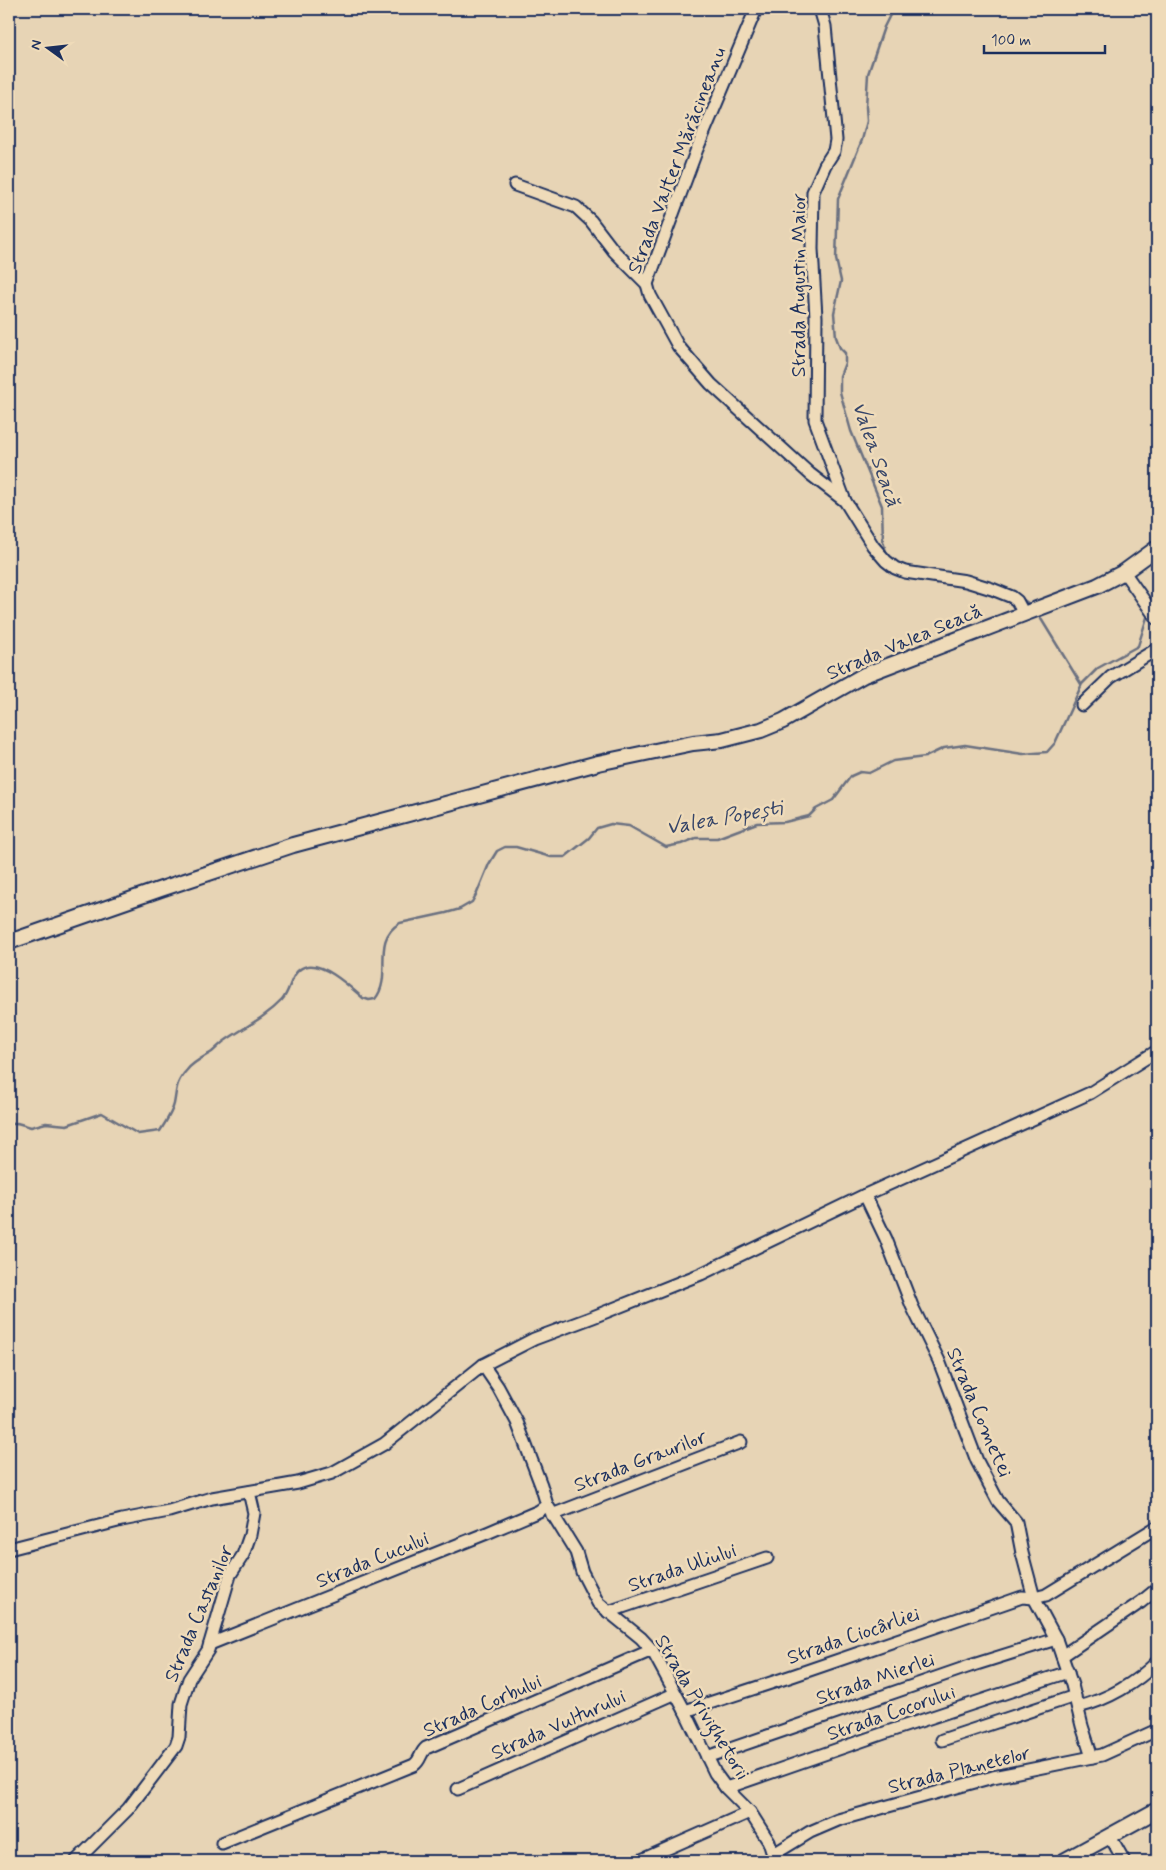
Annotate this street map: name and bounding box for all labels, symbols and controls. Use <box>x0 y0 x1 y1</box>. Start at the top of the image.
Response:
north arrow <box>22 22 72 72</box>
scale bar <box>984 22 1105 54</box>
text: 100 m <box>991 31 1031 51</box>
text: N <box>27 38 46 52</box>
street label: Strada Valter Mărăcineanu <box>622 43 733 278</box>
street label: Strada Augustin Maior <box>786 193 813 377</box>
water label: Valea Seacă <box>845 398 907 511</box>
street label: Strada Valea Seacă <box>823 597 987 687</box>
water label: Valea Popești <box>664 794 787 842</box>
street label: Strada Cometei <box>939 1344 1018 1482</box>
street label: Strada Graurilor <box>570 1423 712 1499</box>
street label: Strada Cucului <box>312 1525 433 1595</box>
street label: Strada Uliului <box>625 1537 740 1600</box>
street label: Strada Castanilor <box>158 1540 241 1686</box>
street label: Strada Ciocârliei <box>784 1601 924 1672</box>
street label: Strada Privighetorii <box>646 1630 756 1786</box>
street label: Strada Mierlei <box>813 1646 939 1712</box>
street label: Strada Corbului <box>419 1668 546 1745</box>
street label: Strada Cocorului <box>824 1679 959 1748</box>
street label: Strada Vulturului <box>487 1684 630 1767</box>
street label: Strada Planetelor <box>885 1740 1033 1801</box>

